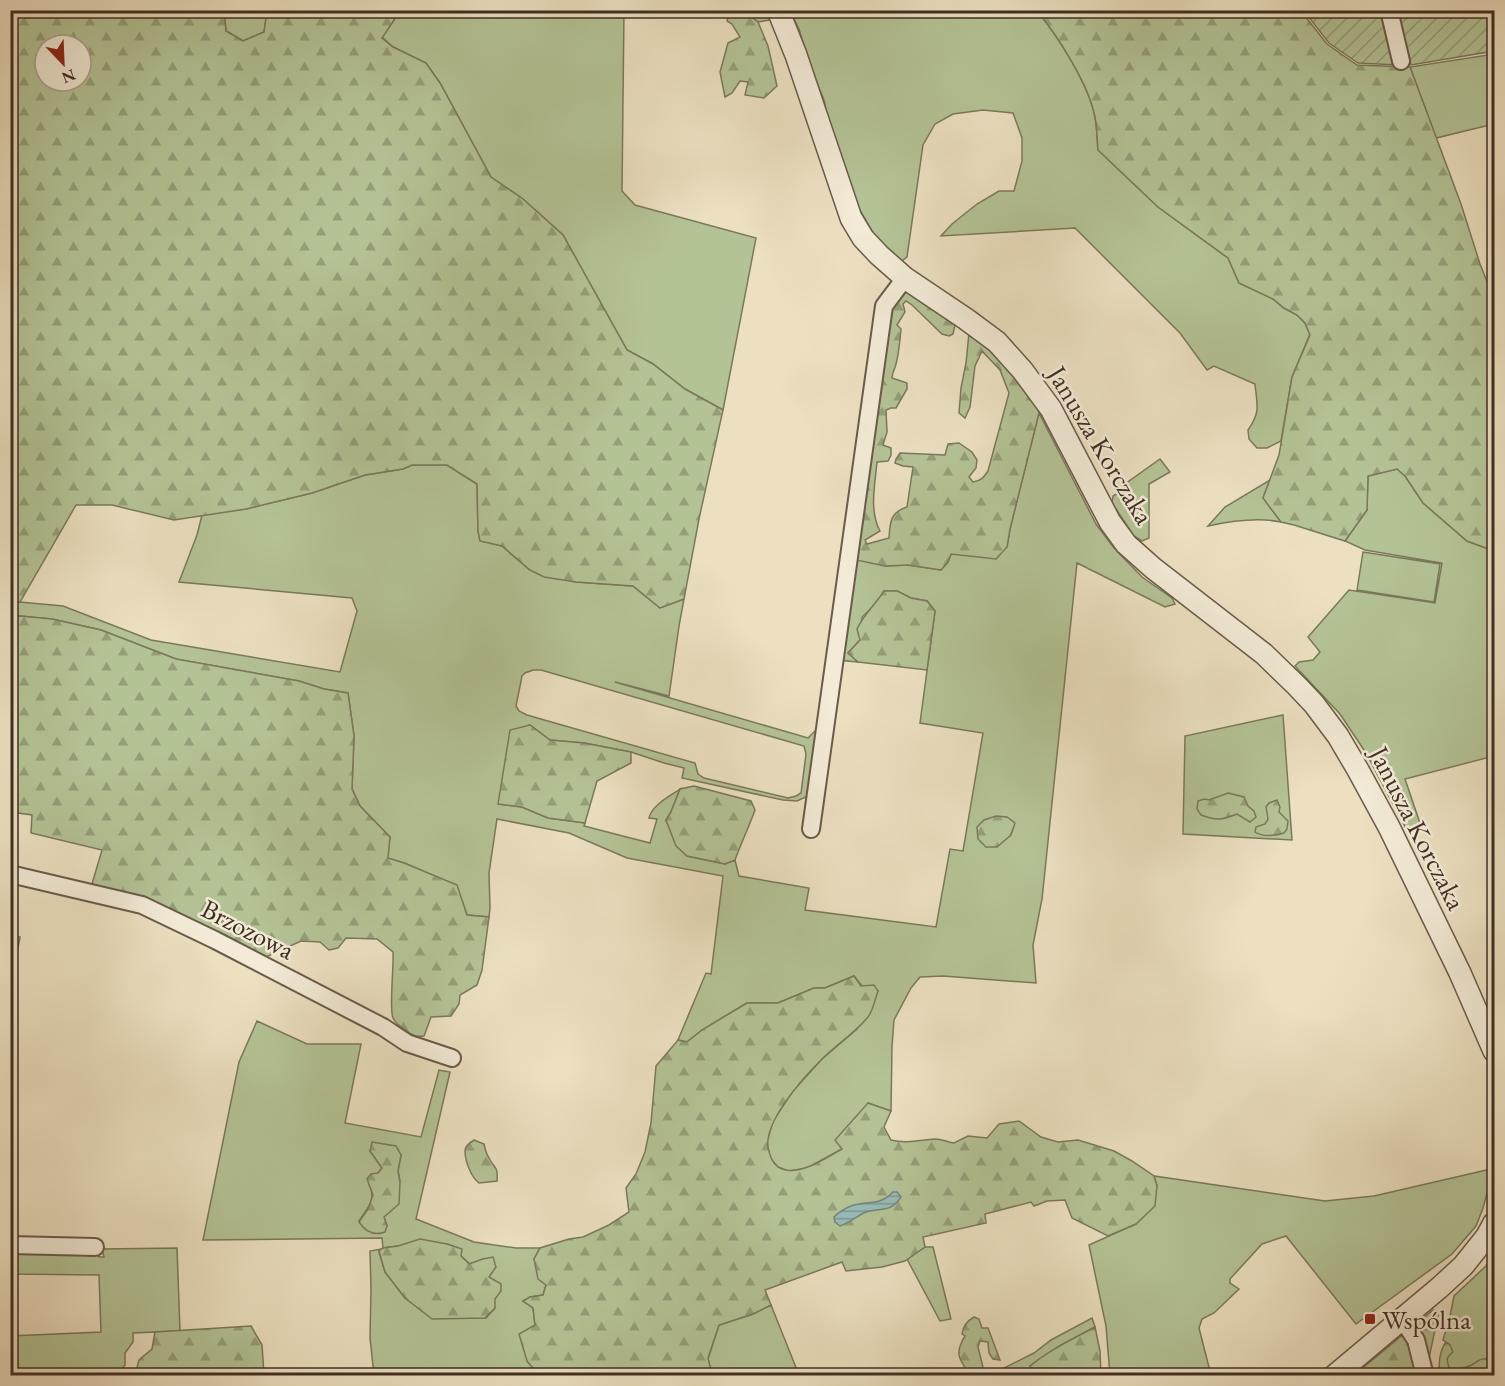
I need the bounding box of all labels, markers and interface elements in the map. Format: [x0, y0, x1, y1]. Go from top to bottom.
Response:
north arrow [33, 33, 93, 93]
text: N [59, 64, 79, 89]
street label: Janusza Korczaka [1039, 358, 1162, 531]
street label: Janusza Korczaka [1361, 739, 1474, 916]
street label: Brzozowa [195, 891, 301, 967]
place label: Wspólna [1382, 1302, 1471, 1337]
marker: Wspólna [1363, 1312, 1377, 1326]

